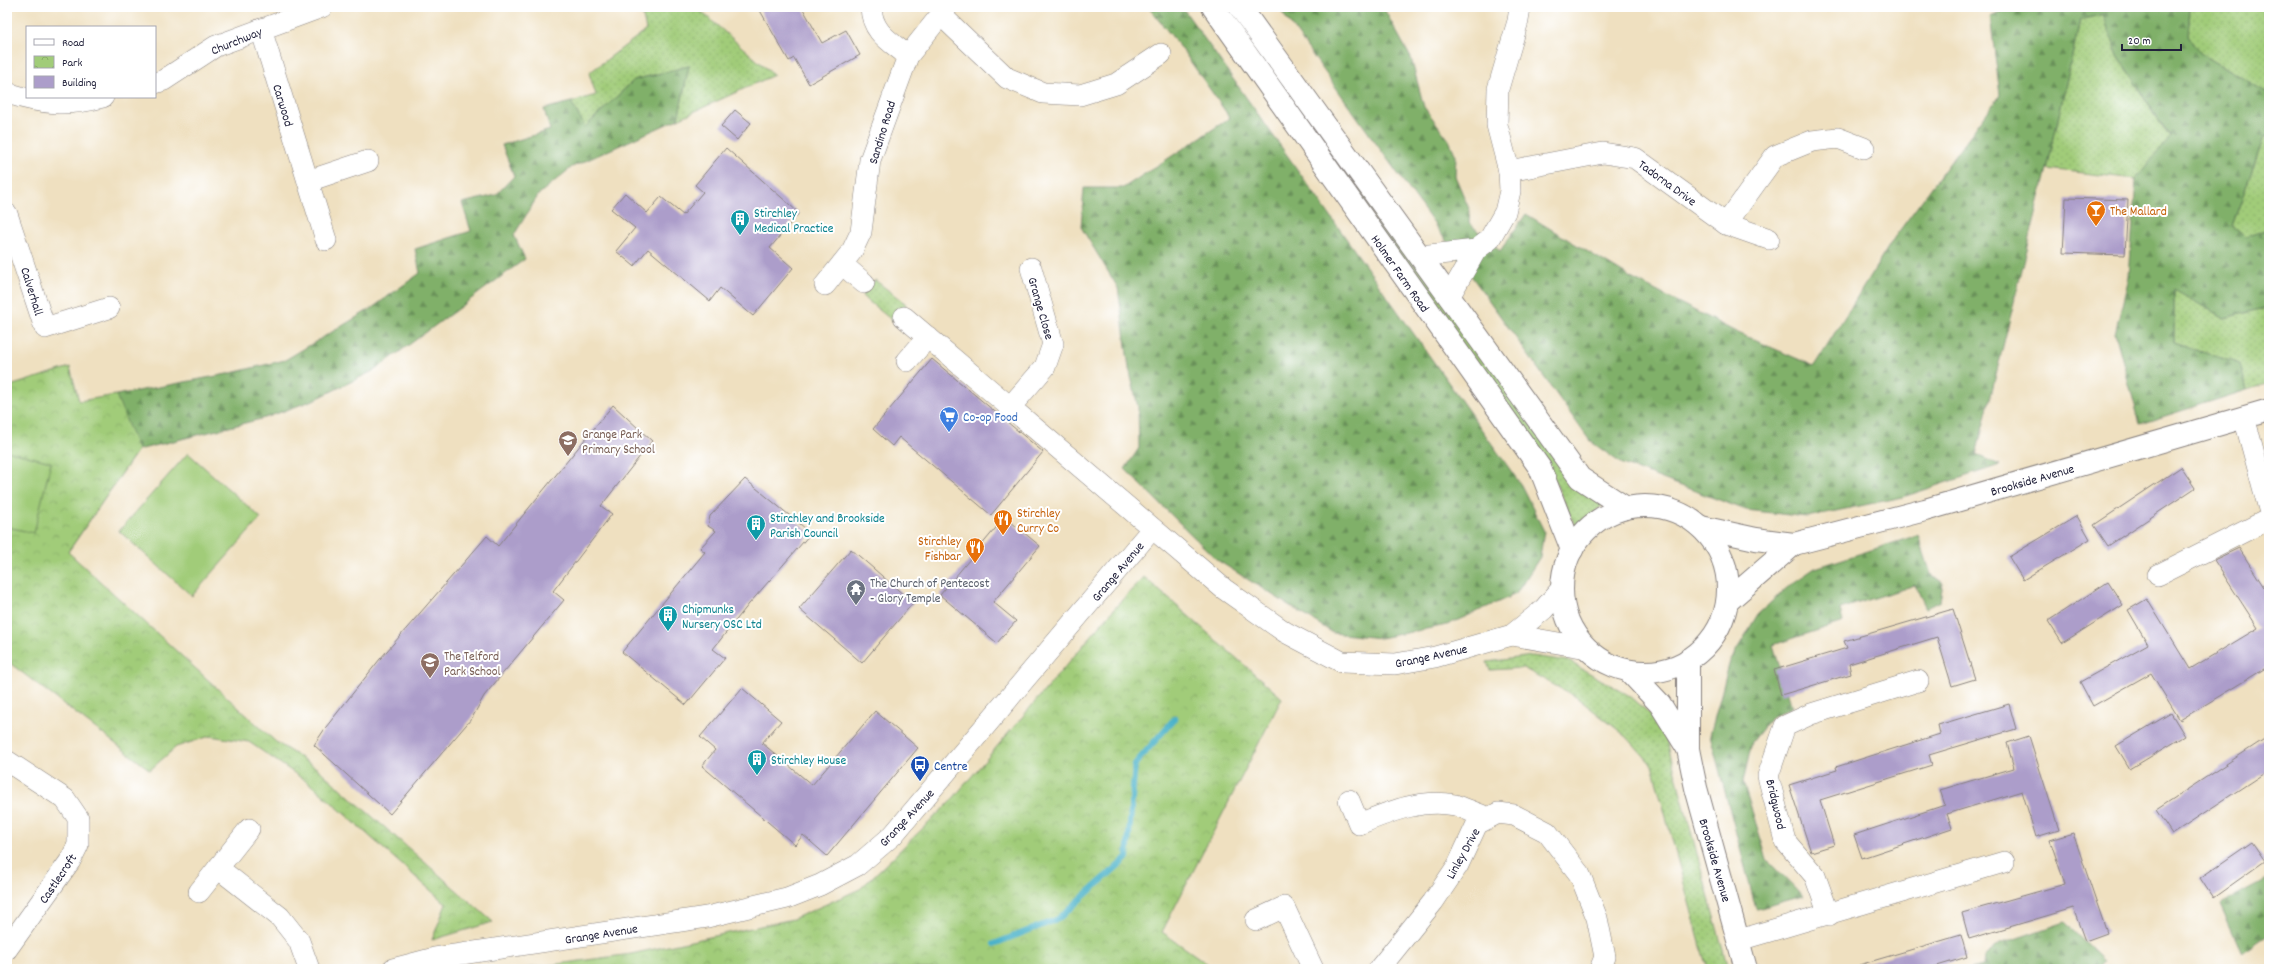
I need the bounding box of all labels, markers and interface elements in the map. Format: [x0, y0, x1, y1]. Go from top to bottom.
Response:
street label: Churchway [208, 23, 266, 61]
legend [26, 26, 156, 98]
scale bar [2122, 26, 2181, 52]
text: 20 m [2128, 33, 2151, 50]
text: Road [62, 35, 84, 52]
text: Park [62, 55, 83, 72]
text: Building [62, 75, 97, 92]
street label: Carwood [266, 82, 297, 129]
street label: Sandino Road [865, 99, 902, 167]
street label: Tadorna Drive [1633, 156, 1700, 212]
bar icon: The Mallard [2085, 199, 2107, 227]
place label: The Mallard [2110, 203, 2167, 222]
place label: Stirchley Medical Practice [754, 205, 834, 239]
building icon: Stirchley Medical Practice [729, 208, 751, 236]
street label: Holmer Farm Road [1365, 232, 1433, 317]
street label: Calverhall [14, 265, 47, 318]
street label: Grange Close [1022, 275, 1058, 343]
supermarket icon: Co-op Food [938, 405, 960, 433]
place label: Co-op Food [963, 409, 1018, 428]
place label: Grange Park Primary School [582, 426, 655, 460]
school or university icon: Grange Park Primary School [557, 429, 579, 457]
street label: Brookside Avenue [1989, 460, 2077, 502]
place label: Stirchley Curry Co [1017, 505, 1061, 539]
restaurant icon: Stirchley Curry Co [992, 508, 1014, 536]
place label: Stirchley and Brookside Parish Council [770, 510, 885, 544]
building icon: Stirchley and Brookside Parish Council [745, 513, 767, 541]
place label: Stirchley Fishbar [918, 533, 962, 567]
restaurant icon: Stirchley Fishbar [964, 536, 986, 564]
street label: Grange Avenue [1088, 538, 1150, 607]
place label: The Church of Pentecost - Glory Temple [870, 575, 990, 609]
temple icon: The Church of Pentecost - Glory Temple [845, 578, 867, 606]
place label: Chipmunks Nursery OSC Ltd [682, 601, 762, 635]
building icon: Chipmunks Nursery OSC Ltd [657, 604, 679, 632]
street label: Grange Avenue [1394, 640, 1470, 674]
place label: The Telford Park School [444, 648, 501, 682]
school or university icon: The Telford Park School [419, 651, 441, 679]
building icon: Stirchley House [746, 748, 768, 776]
place label: Stirchley House [771, 752, 846, 771]
bus stop icon: Centre [909, 754, 931, 782]
place label: Centre [934, 758, 968, 777]
street label: Bridgwood [1760, 777, 1790, 832]
street label: Grange Avenue [876, 785, 940, 852]
street label: Brookside Avenue [1693, 817, 1735, 905]
street label: Linley Drive [1442, 825, 1486, 883]
street label: Castlecroft [35, 850, 83, 908]
street label: Grange Avenue [564, 920, 639, 951]

